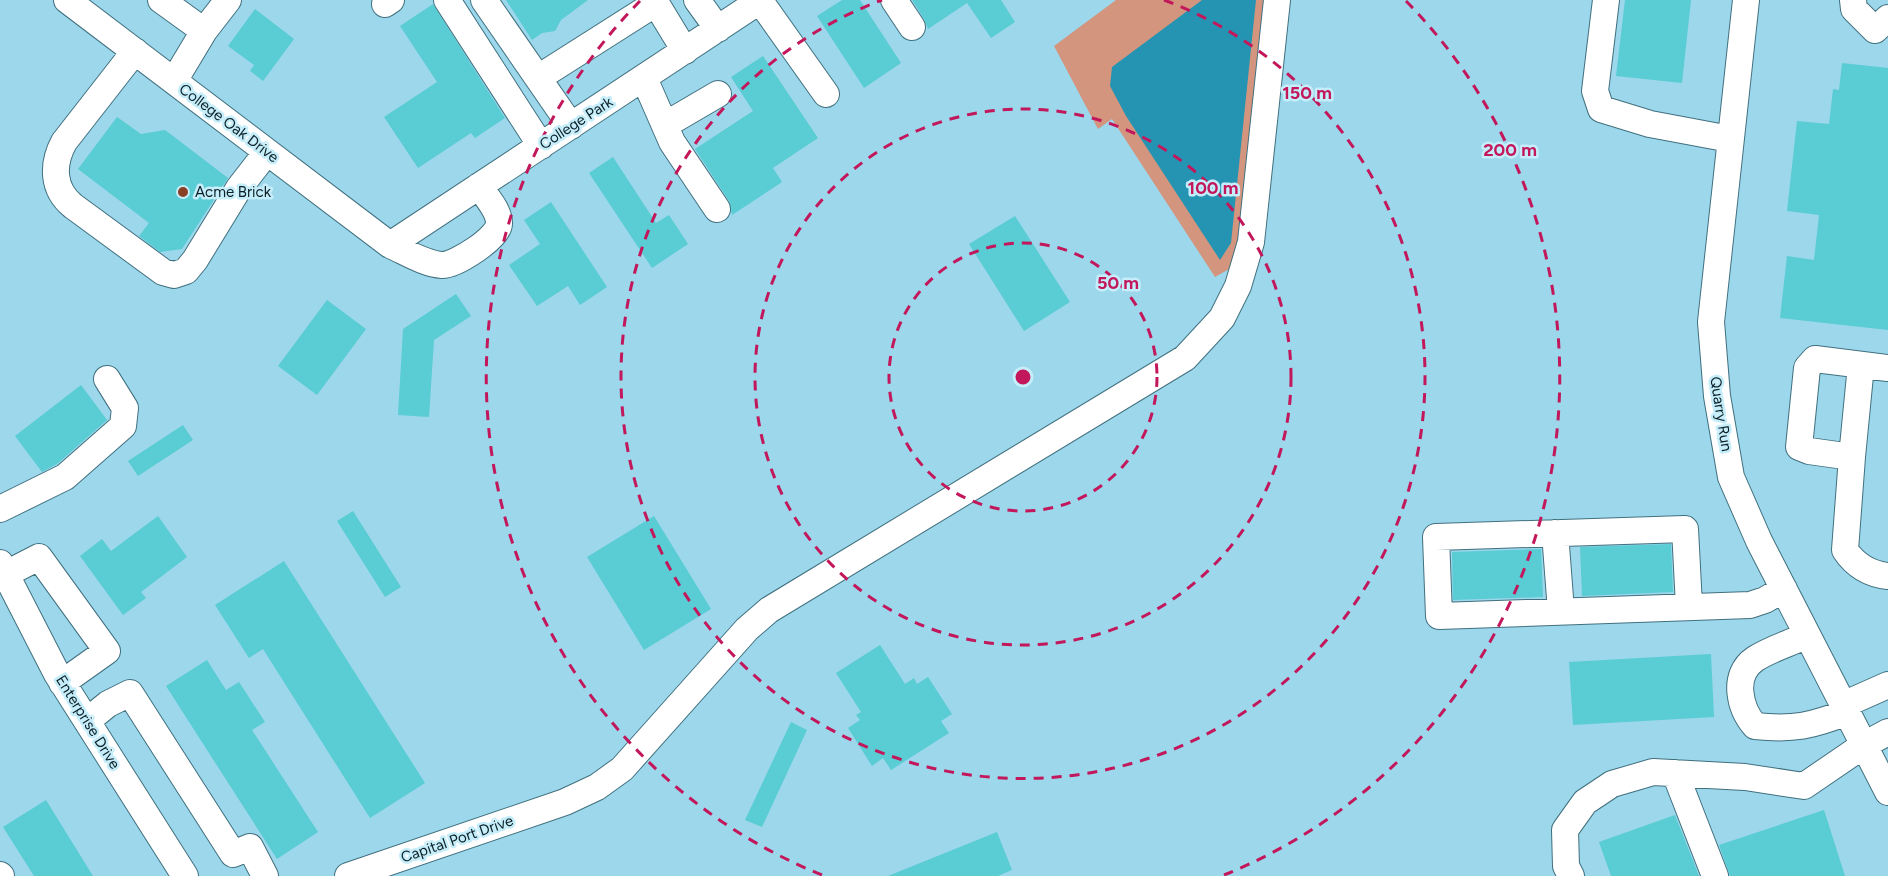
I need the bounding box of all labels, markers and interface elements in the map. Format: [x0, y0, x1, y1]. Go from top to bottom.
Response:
street label: College Oak Drive [176, 80, 282, 166]
text: 150 m [1282, 82, 1332, 104]
street label: College Park [536, 92, 617, 153]
text: 200 m [1483, 139, 1537, 161]
text: 100 m [1188, 177, 1238, 199]
place label: Acme Brick [195, 183, 272, 201]
marker: Acme Brick [176, 185, 190, 199]
text: 50 m [1097, 272, 1139, 294]
centre of rings [1013, 367, 1033, 387]
street label: Quarry Run [1706, 375, 1736, 453]
street label: Enterprise Drive [52, 672, 124, 772]
street label: Capital Port Drive [399, 811, 515, 867]

